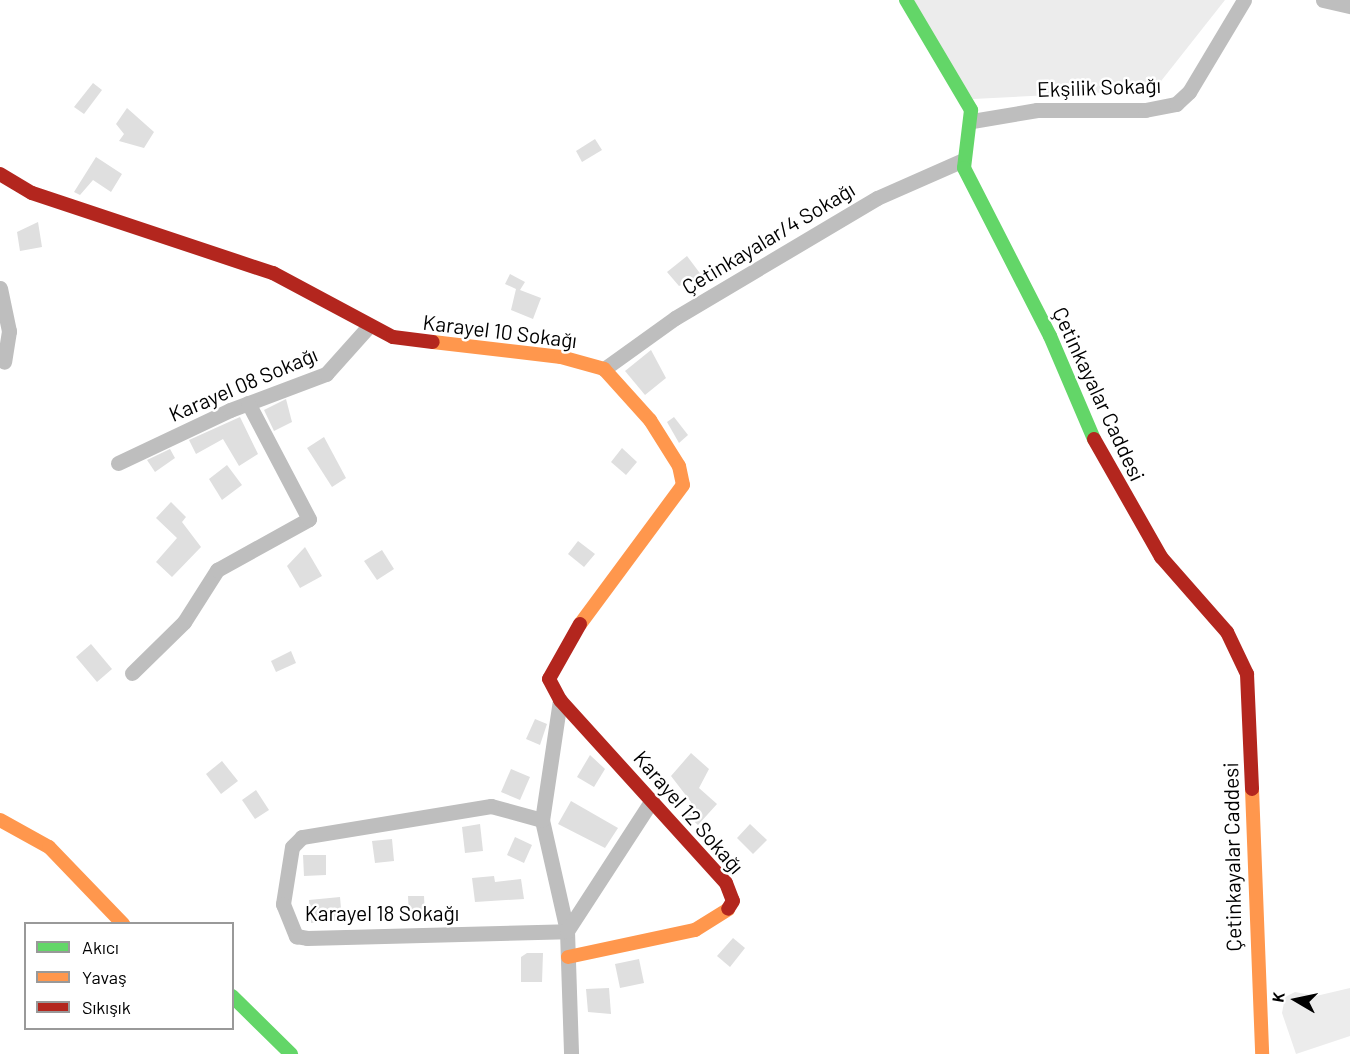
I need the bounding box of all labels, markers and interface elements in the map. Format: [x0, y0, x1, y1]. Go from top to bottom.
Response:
street label: Ekşilik Sokağı [1037, 72, 1161, 102]
street label: Çetinkayalar/4 Sokağı [677, 176, 859, 300]
street label: Çetinkayalar Caddesi [1048, 303, 1150, 485]
street label: Karayel 10 Sokağı [421, 309, 579, 353]
street label: Karayel 08 Sokağı [165, 341, 321, 427]
street label: Karayel 12 Sokağı [629, 745, 749, 879]
street label: Çetinkayalar Caddesi [1218, 762, 1246, 952]
street label: Karayel 18 Sokağı [305, 900, 459, 926]
legend [24, 922, 234, 1030]
text: Akıcı [82, 936, 119, 958]
text: Yavaş [82, 966, 127, 988]
north arrow [1266, 970, 1326, 1030]
text: K [1268, 991, 1288, 1004]
text: Sıkışık [82, 996, 131, 1018]

